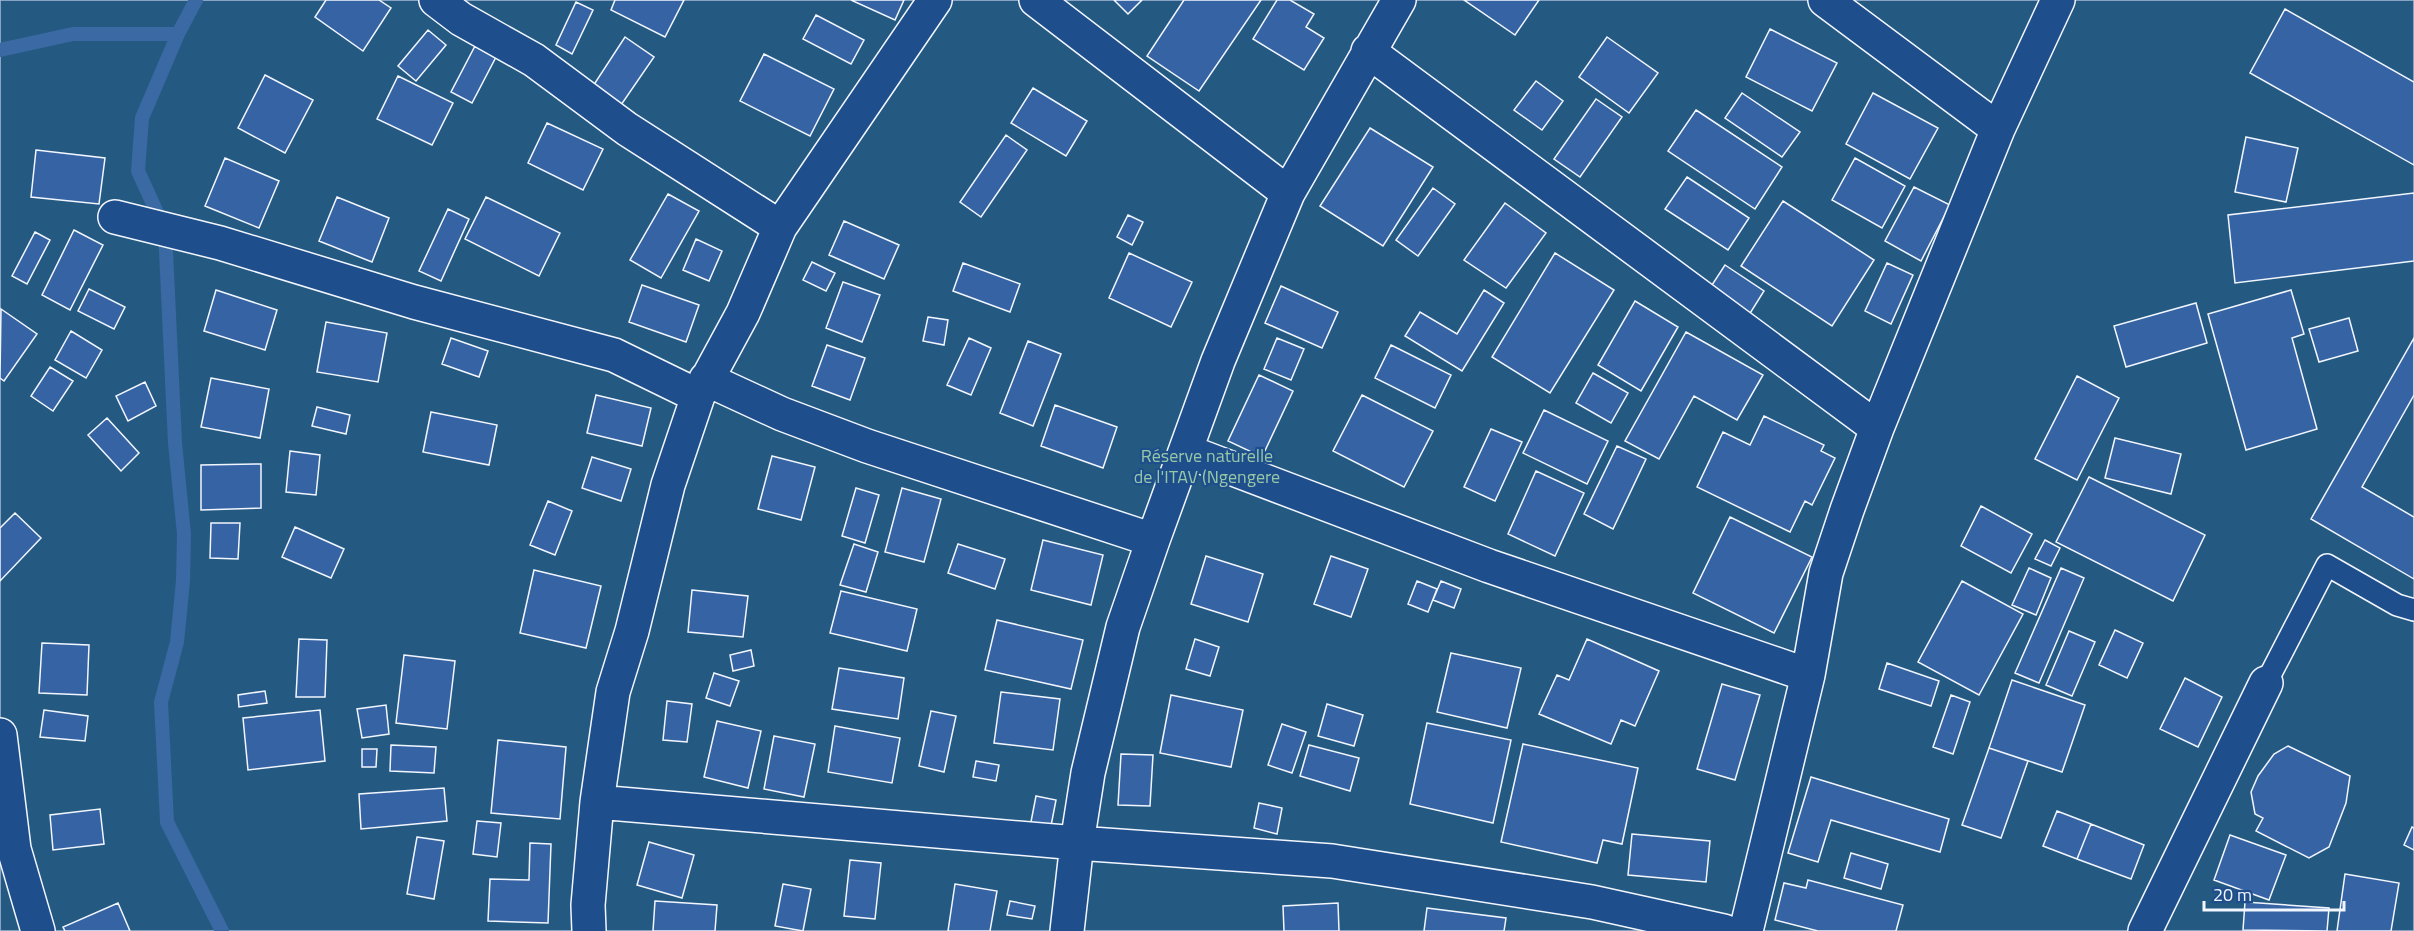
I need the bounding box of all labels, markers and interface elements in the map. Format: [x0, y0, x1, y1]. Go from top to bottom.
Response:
park label: Réserve naturelle de l'ITAV (Ngengere [1134, 442, 1280, 490]
scale bar [2204, 874, 2344, 912]
text: 20 m [2213, 881, 2252, 908]

